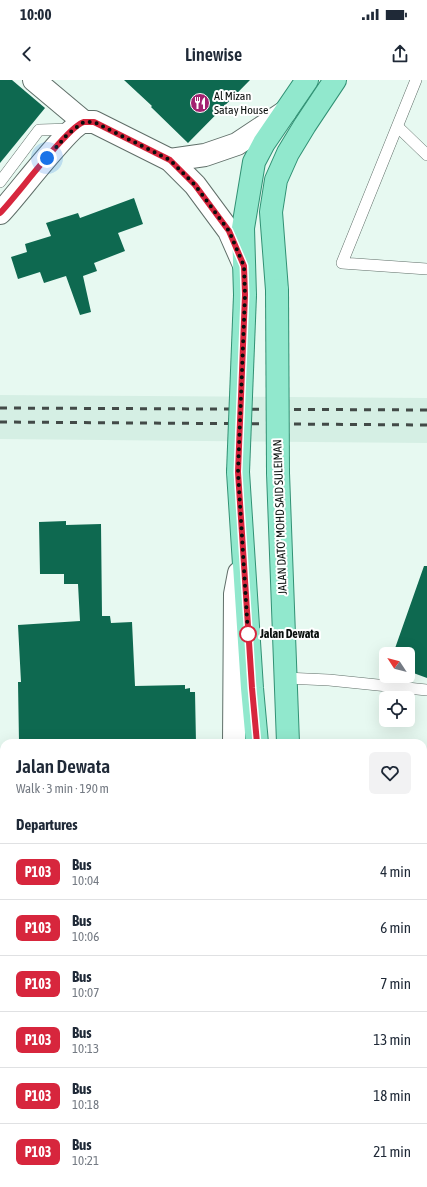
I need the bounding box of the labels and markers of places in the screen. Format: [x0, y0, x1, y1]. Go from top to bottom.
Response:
place label: Al Mizan Satay House [214, 89, 268, 117]
restaurant icon: Al Mizan Satay House [189, 92, 211, 114]
marker: Jalan Dewata [239, 625, 257, 643]
place label: Jalan Dewata [259, 627, 320, 641]

